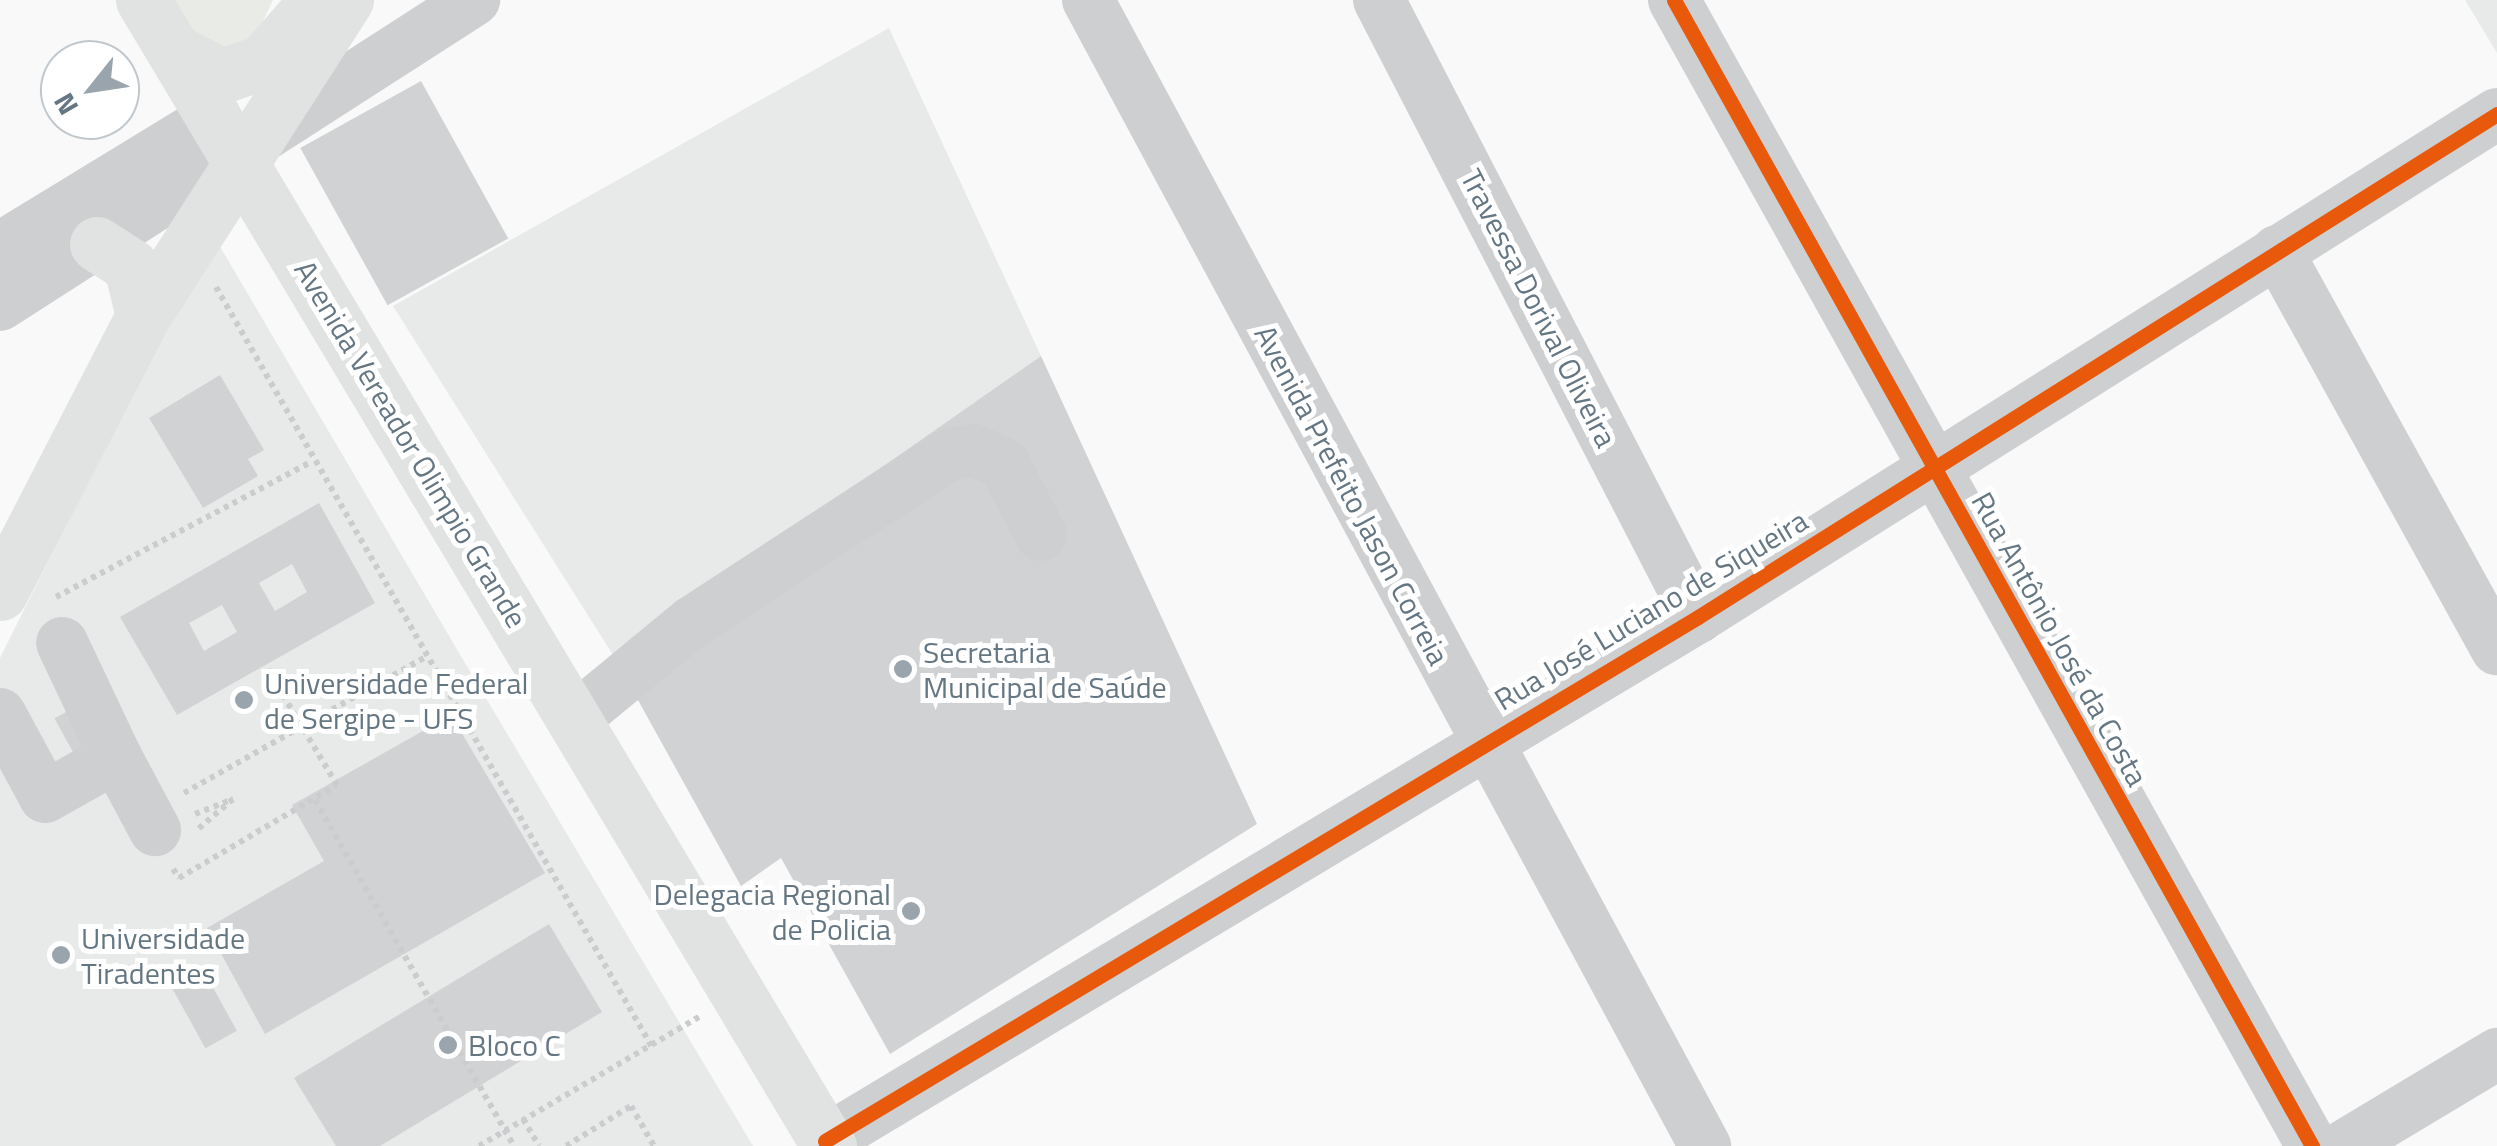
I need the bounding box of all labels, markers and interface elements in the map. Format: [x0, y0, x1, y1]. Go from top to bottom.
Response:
north arrow [40, 40, 140, 140]
text: N [42, 85, 89, 123]
street label: Travessa Dorival Oliveira [1453, 163, 1625, 453]
street label: Avenida Vereador Olimpio Grande [287, 254, 535, 634]
street label: Avenida Prefeito Jason Correia [1247, 319, 1457, 671]
street label: Rua Antônio José da Costa [1964, 486, 2156, 792]
street label: Rua José Luciano de Siqueira [1488, 502, 1814, 718]
place label: Secretaria Municipal de Saúde [923, 634, 1167, 704]
marker: Secretaria Municipal de Saúde [892, 658, 914, 680]
place label: Universidade Federal de Sergipe - UFS [264, 665, 528, 736]
marker: Universidade Federal de Sergipe - UFS [233, 689, 255, 711]
place label: Delegacia Regional de Policia [653, 876, 891, 946]
marker: Delegacia Regional de Policia [900, 900, 922, 922]
place label: Universidade Tiradentes [81, 920, 245, 990]
marker: Universidade Tiradentes [50, 944, 72, 966]
place label: Bloco C [468, 1027, 561, 1063]
marker: Bloco C [437, 1034, 459, 1056]

